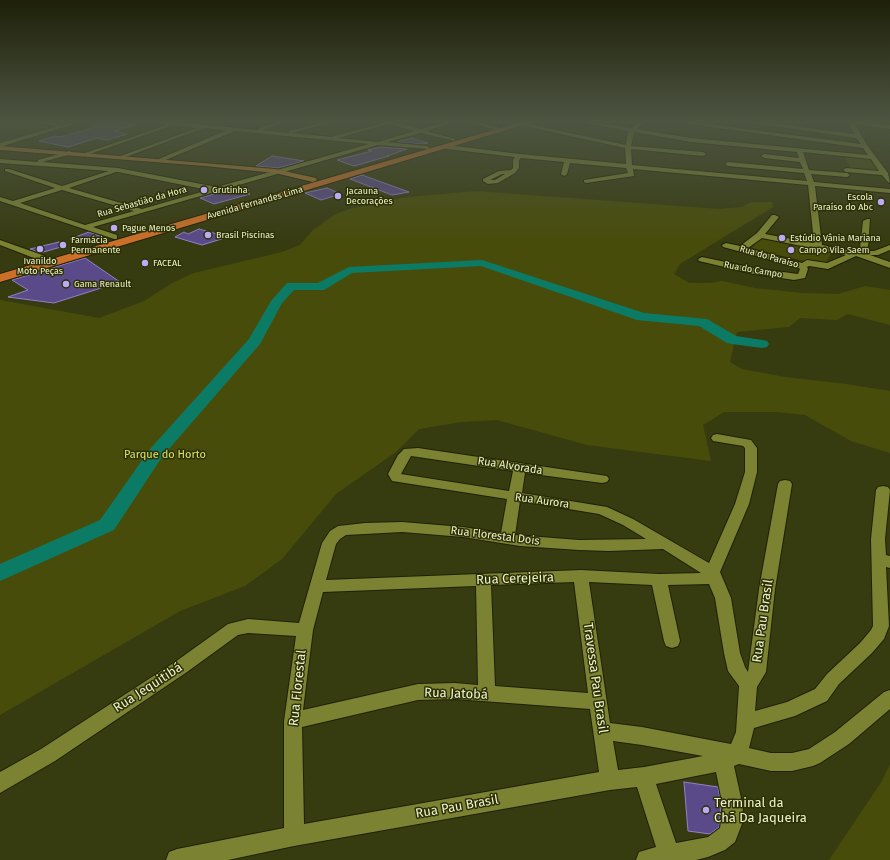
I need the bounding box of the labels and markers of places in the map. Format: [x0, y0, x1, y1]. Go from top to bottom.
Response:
marker: Grutinha [199, 185, 209, 195]
place label: Grutinha [212, 185, 248, 195]
place label: Jacauna Decorações [346, 186, 393, 207]
marker: Jacauna Decorações [333, 191, 343, 201]
place label: Escola Paraíso do Abc [813, 192, 873, 213]
marker: Escola Paraíso do Abc [876, 197, 886, 207]
marker: Pague Menos [109, 223, 119, 233]
place label: Pague Menos [122, 223, 175, 233]
marker: Brasil Piscinas [203, 230, 213, 240]
place label: Brasil Piscinas [216, 230, 274, 240]
marker: Estúdio Vânia Mariana [777, 233, 787, 243]
place label: Estúdio Vânia Mariana [790, 233, 881, 243]
place label: Farmácia Permanente [71, 235, 120, 256]
marker: Farmácia Permanente [58, 240, 68, 250]
marker: Ivanildo Moto Peças [35, 244, 45, 254]
marker: Campo Vila Saem [786, 245, 796, 255]
place label: Campo Vila Saem [799, 245, 869, 255]
place label: Ivanildo Moto Peças [17, 256, 63, 277]
marker: FACEAL [140, 258, 150, 268]
place label: FACEAL [153, 258, 182, 268]
marker: Gama Renault [61, 279, 71, 289]
place label: Gama Renault [74, 279, 131, 289]
place label: Terminal da Chã Da Jaqueira [714, 795, 807, 826]
marker: Terminal da Chã Da Jaqueira [701, 805, 711, 815]

